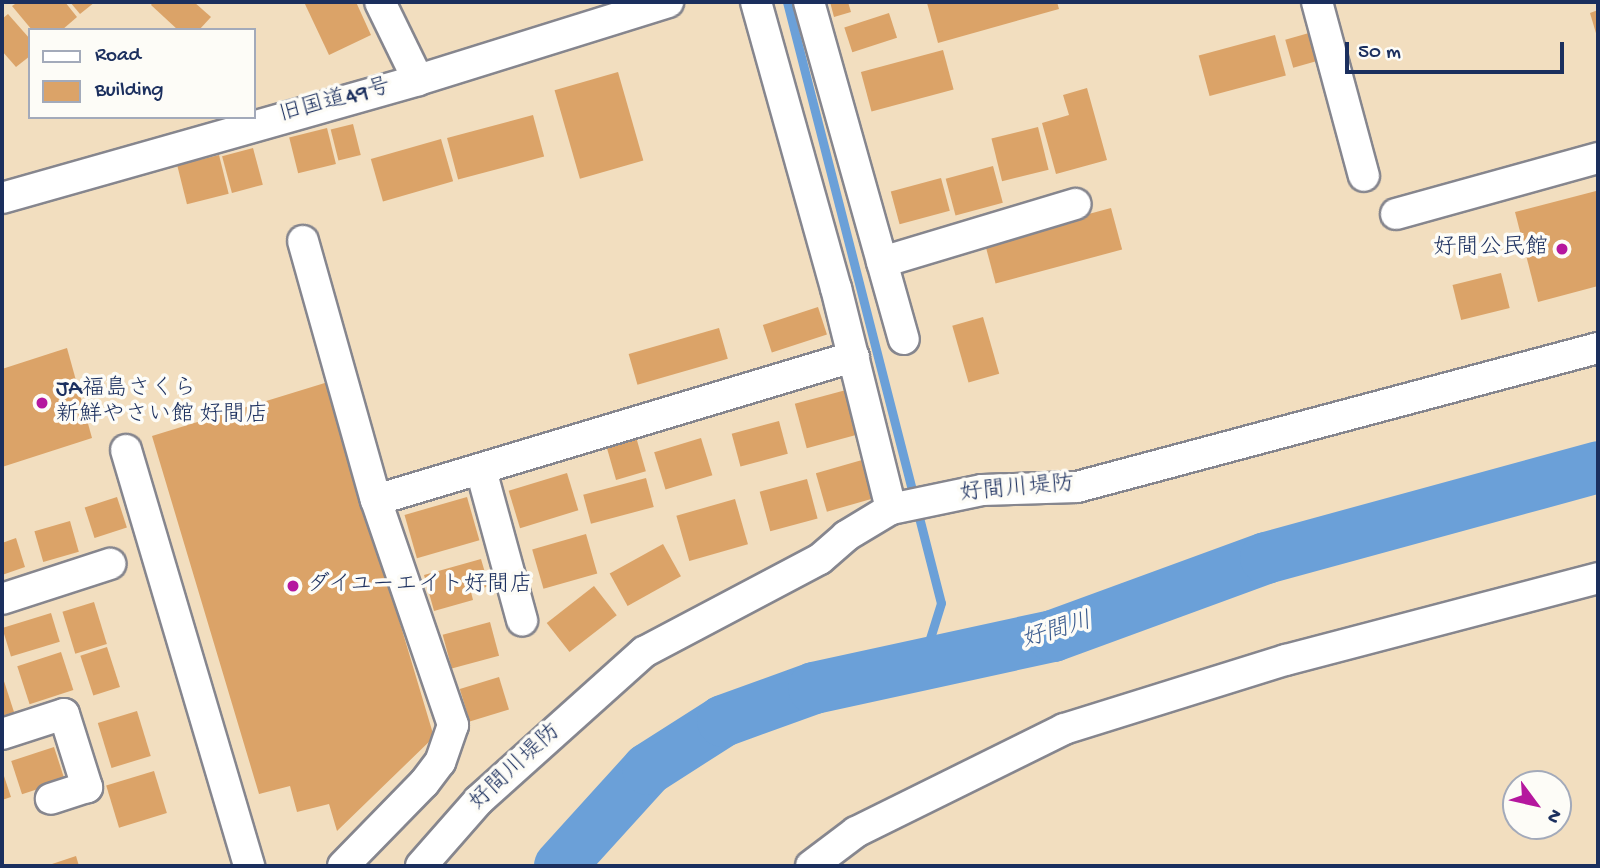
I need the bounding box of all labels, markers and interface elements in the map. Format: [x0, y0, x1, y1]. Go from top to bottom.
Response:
legend [28, 28, 256, 119]
scale bar [1348, 28, 1567, 72]
text: 50 m [1358, 41, 1401, 66]
text: Road [95, 44, 141, 69]
street label: 旧国道49号 [276, 74, 394, 130]
text: Building [95, 79, 164, 104]
place label: 好間公民館 [1433, 235, 1548, 263]
marker: 好間公民館 [1554, 241, 1570, 257]
place label: JA福島さくら 新鮮やさい館 好間店 [56, 376, 268, 430]
marker: JA福島さくら 新鮮やさい館 好間店 [34, 395, 50, 411]
street label: 好間川堤防 [959, 471, 1075, 509]
place label: ダイユーエイト好間店 [307, 572, 536, 600]
marker: ダイユーエイト好間店 [285, 578, 301, 594]
water label: 好間川 [1018, 608, 1096, 656]
street label: 好間川堤防 [465, 719, 567, 817]
north arrow [1502, 770, 1572, 840]
text: N [1540, 804, 1566, 827]

